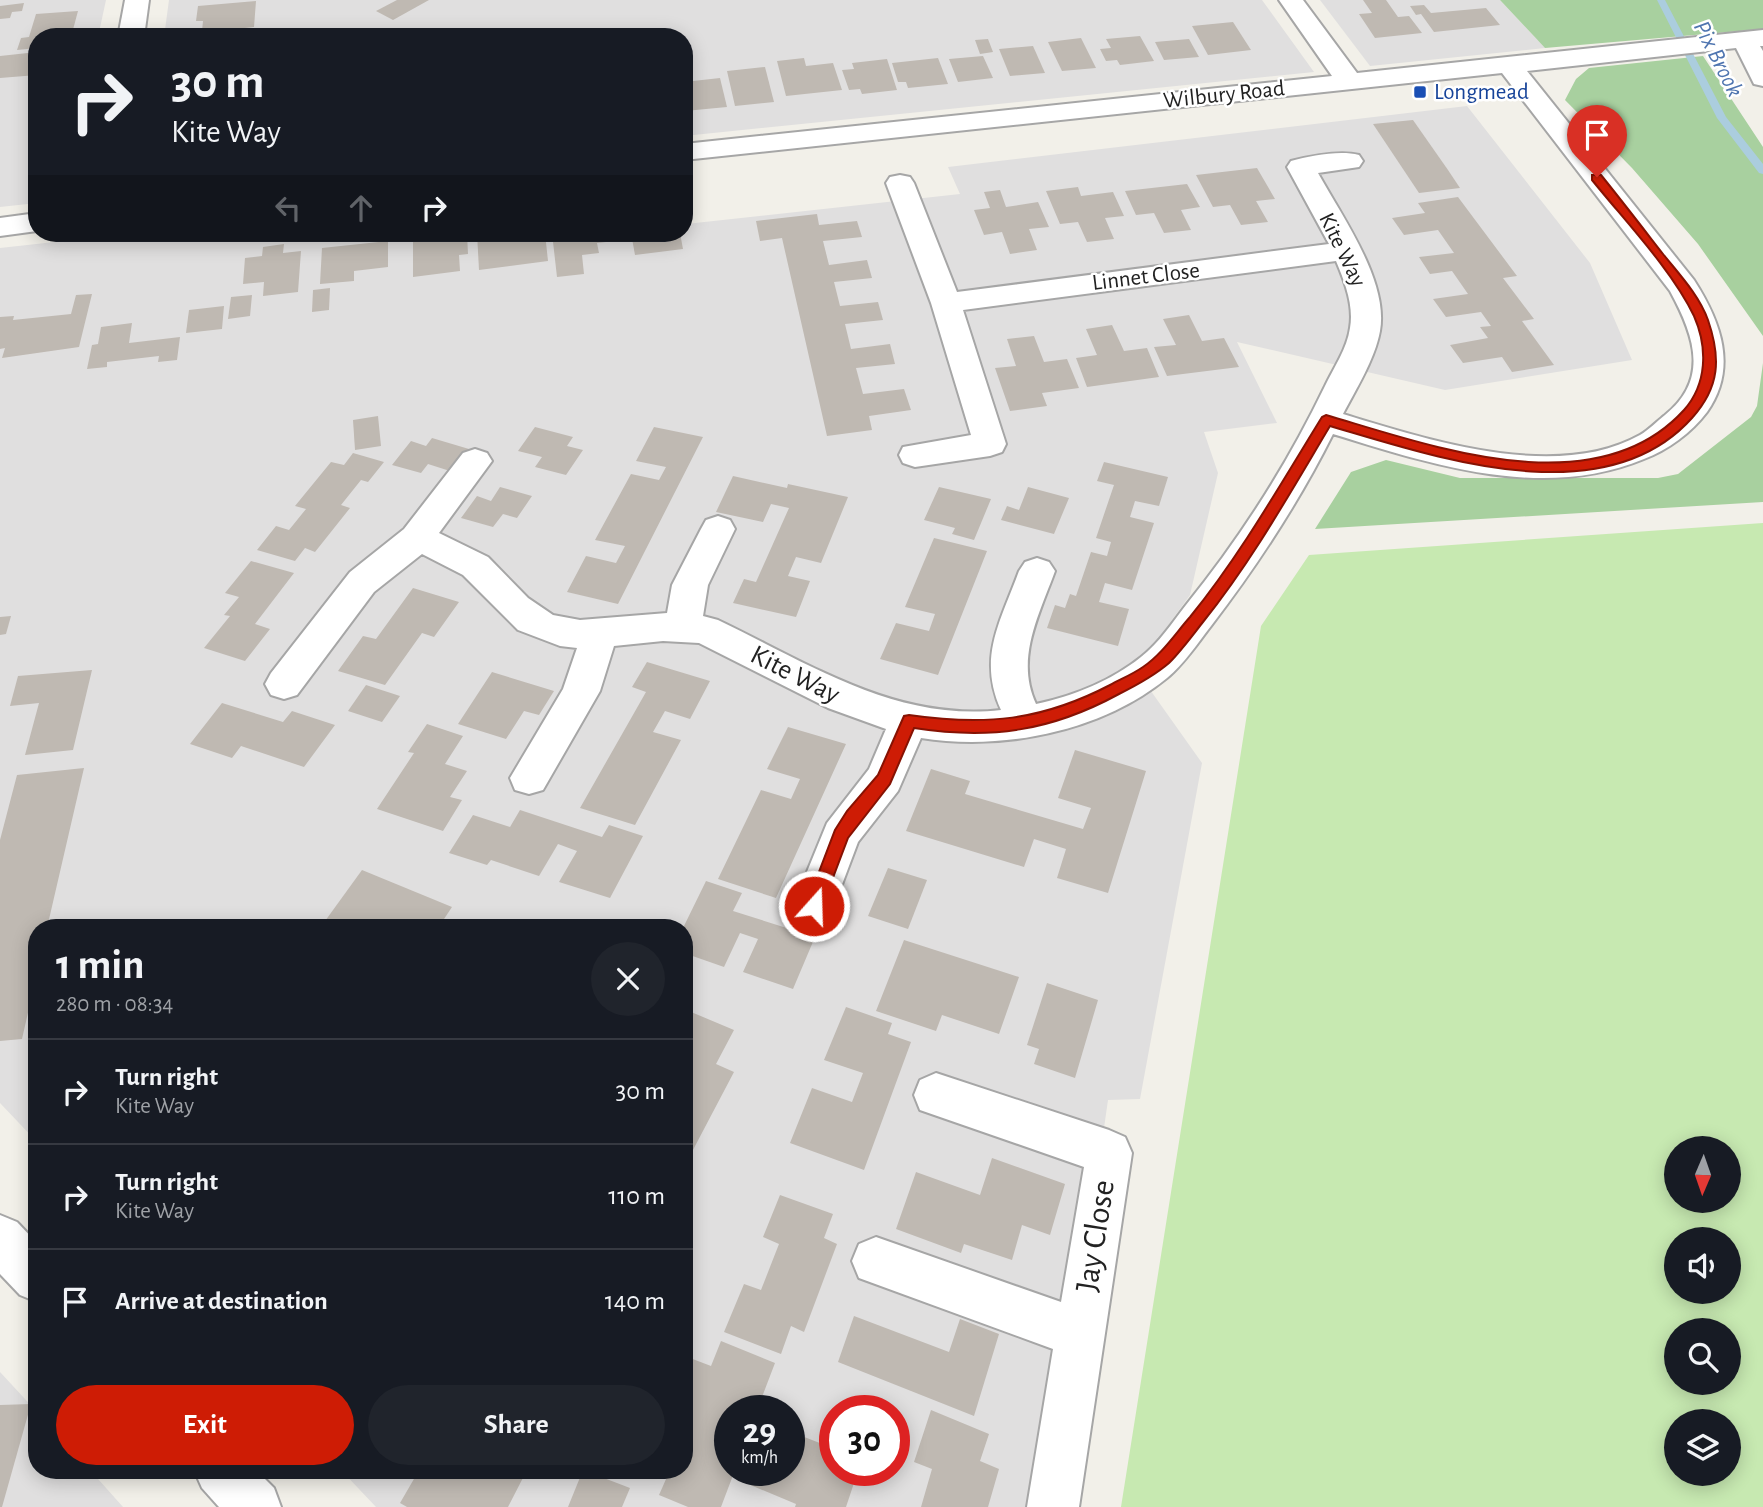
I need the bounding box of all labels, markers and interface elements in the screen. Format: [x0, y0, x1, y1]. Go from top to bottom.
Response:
water label: Pix Brook [1689, 17, 1747, 101]
icon: right [56, 56, 147, 147]
text: 30 m [171, 58, 265, 107]
street label: Wilbury Road [1162, 77, 1286, 113]
place label: Longmead [1434, 81, 1529, 104]
marker: Longmead [1412, 84, 1428, 100]
pin [1567, 105, 1627, 177]
text: Kite Way [171, 116, 281, 148]
icon: arrive [1578, 116, 1616, 154]
icon: left [269, 189, 307, 227]
icon: ahead [342, 189, 380, 227]
icon: right [415, 189, 453, 227]
street label: Kite Way [1314, 209, 1370, 291]
street label: Linnet Close [1091, 259, 1201, 295]
street label: Kite Way [746, 641, 844, 709]
position arrow [777, 869, 851, 943]
button: close [591, 942, 665, 1016]
text: 1 min [56, 944, 145, 986]
text: 280 m · 08:34 [56, 993, 173, 1016]
text: Turn right [115, 1064, 218, 1090]
icon: right [56, 1073, 94, 1111]
text: 30 m [615, 1078, 665, 1104]
text: Kite Way [115, 1095, 194, 1118]
north arrow [1664, 1136, 1741, 1213]
map controls [1664, 1136, 1741, 1486]
text: Turn right [115, 1169, 218, 1195]
icon: right [56, 1178, 94, 1216]
street label: Jay Close [1071, 1178, 1121, 1294]
text: 110 m [608, 1183, 665, 1209]
text: Kite Way [115, 1200, 194, 1223]
button: sound [1664, 1227, 1741, 1304]
icon: arrive [56, 1283, 94, 1321]
text: Arrive at destination [115, 1288, 328, 1314]
text: 140 m [605, 1288, 665, 1314]
button: search [1664, 1318, 1741, 1395]
button: Exit [56, 1385, 354, 1465]
button: Share [368, 1385, 665, 1465]
speed limit sign: 30 [819, 1395, 910, 1486]
button: layers [1664, 1409, 1741, 1486]
text: 29 [743, 1414, 776, 1449]
text: km/h [741, 1449, 778, 1467]

